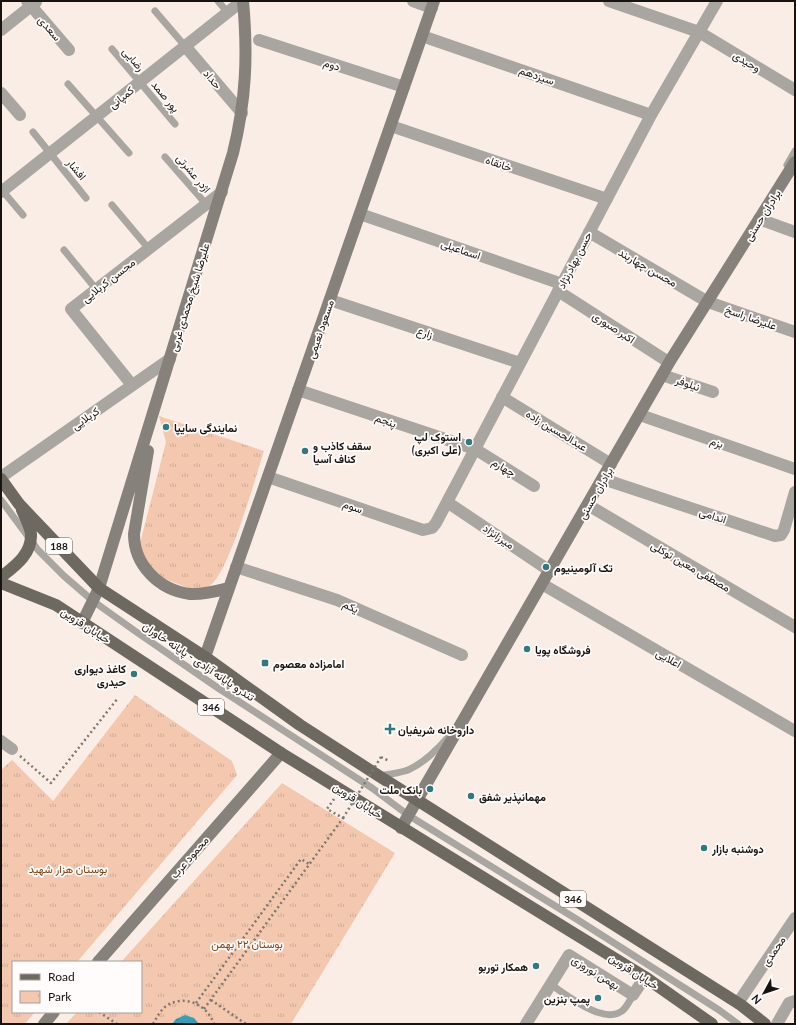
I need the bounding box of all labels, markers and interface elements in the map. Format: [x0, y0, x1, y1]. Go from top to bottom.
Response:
street label: سعدی [35, 13, 64, 44]
street label: رضایی [120, 44, 148, 74]
street label: وحیدی [730, 48, 763, 75]
street label: دوم [321, 55, 342, 75]
street label: سیزدهم [517, 63, 557, 89]
street label: حداد [201, 67, 225, 91]
street label: پور صمد [148, 78, 183, 116]
street label: کمپانی [106, 83, 137, 112]
street label: اژدر عشرتی [173, 151, 214, 196]
street label: خانقاه [484, 152, 514, 174]
street label: افشار [63, 155, 89, 183]
street label: برادران حسنی [741, 187, 784, 244]
street label: حسن بهادرنژاد [554, 229, 595, 291]
street label: اسماعیلی [439, 236, 482, 263]
street label: علیرضا شیخ محمدی غربی [166, 241, 214, 353]
street label: محسن چهاربند [615, 245, 680, 291]
street label: محسن کربلایی [79, 255, 138, 306]
street label: مسعود نعیمی [304, 298, 337, 360]
street label: علیرضا راسخ [723, 302, 779, 334]
street label: اکبر صبوری [590, 309, 638, 346]
street label: زارع [415, 323, 435, 343]
street label: نیلوفر [673, 372, 702, 394]
street label: کربلایی [69, 404, 102, 433]
street label: عبدالحسین زاده [524, 407, 590, 454]
street label: پنجم [373, 410, 398, 432]
place label: نمایندگی سایپا [174, 421, 237, 436]
marker: نمایندگی سایپا [161, 422, 171, 432]
place label: استوک لپ (علی اکبری) [412, 430, 461, 457]
street label: بزم [708, 434, 725, 452]
marker: استوک لپ (علی اکبری) [464, 437, 474, 447]
place label: سقف کاذب و کناف آسیا [313, 439, 372, 466]
marker: سقف کاذب و کناف آسیا [300, 446, 310, 456]
street label: چهارم [489, 455, 518, 481]
street label: برادران حسنی [575, 465, 616, 522]
street label: سوم [341, 497, 365, 517]
street label: اندامی [698, 505, 728, 526]
street label: ميرزانژاد [480, 521, 517, 552]
road number: 188 [46, 538, 72, 554]
street label: مصطفی معین توکلی [649, 538, 733, 595]
place label: تک آلومینیوم [554, 561, 613, 576]
marker: تک آلومینیوم [541, 562, 551, 572]
street label: یکم [340, 597, 361, 617]
street label: خیابان قزوین [58, 604, 113, 647]
street label: تندرو پایانه آزادی - پایانه خاوران [140, 619, 258, 705]
place label: فروشگاه پویا [535, 643, 591, 658]
marker: فروشگاه پویا [522, 644, 532, 654]
street label: اعلایی [654, 646, 684, 671]
place label: امامزاده معصوم [273, 657, 344, 672]
marker: امامزاده معصوم [260, 658, 270, 668]
place label: کاغذ دیواری حیدری [74, 662, 127, 689]
marker: کاغذ دیواری حیدری [129, 669, 139, 679]
road number: 346 [198, 699, 224, 715]
place label: داروخانه شریفیان [398, 723, 475, 737]
marker: داروخانه شریفیان [385, 724, 395, 734]
street label: خیابان قزوین [330, 779, 385, 822]
place label: بانک ملت [379, 783, 422, 797]
marker: بانک ملت [425, 784, 435, 794]
place label: مهمانپذیر شفق [479, 790, 546, 805]
marker: مهمانپذیر شفق [466, 791, 476, 801]
street label: محمود عرب [167, 833, 212, 881]
place label: دوشنبه بازار [711, 842, 764, 856]
marker: دوشنبه بازار [699, 843, 709, 853]
park label: بوستان هزار شهید [29, 862, 107, 876]
road number: 346 [560, 891, 586, 907]
street label: محمدی [758, 933, 789, 969]
park label: بوستان ۲۲ بهمن [211, 937, 283, 951]
street label: خیابان قزوین [606, 950, 661, 993]
street label: بهمن نوروزی [569, 952, 622, 993]
place label: همکار توربو [478, 960, 528, 974]
legend [12, 961, 142, 1013]
marker: همکار توربو [531, 961, 541, 971]
text: Road [48, 969, 75, 984]
north arrow [744, 973, 784, 1013]
text: Park [48, 989, 72, 1004]
place label: پمپ بنزین [544, 992, 590, 1007]
text: N [748, 992, 764, 1007]
marker: پمپ بنزین [593, 993, 603, 1003]

